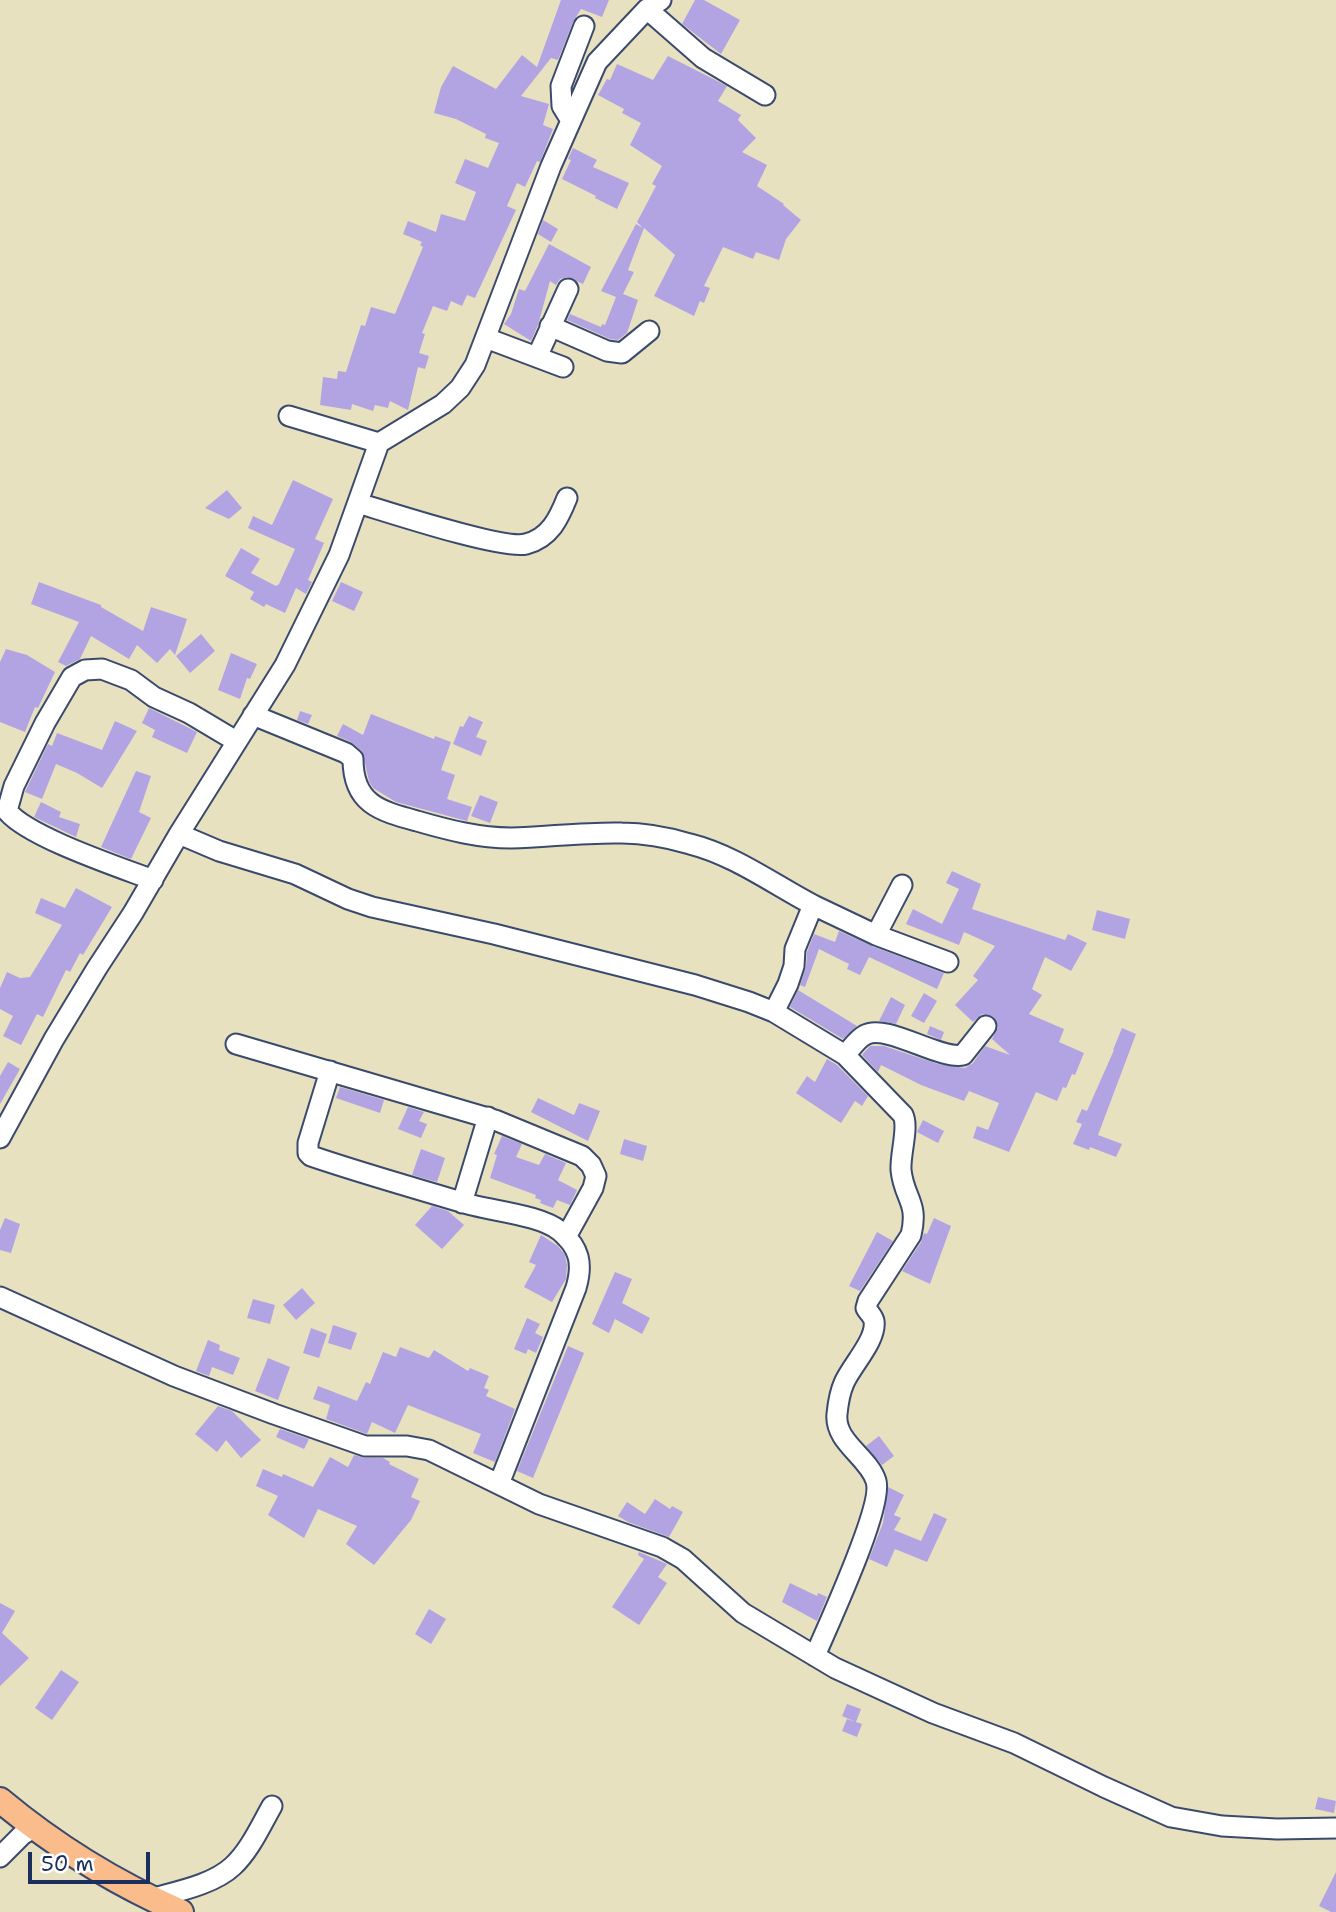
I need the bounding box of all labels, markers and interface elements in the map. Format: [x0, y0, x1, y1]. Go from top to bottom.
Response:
scale bar [32, 1839, 154, 1883]
text: 50 m [41, 1850, 94, 1878]

